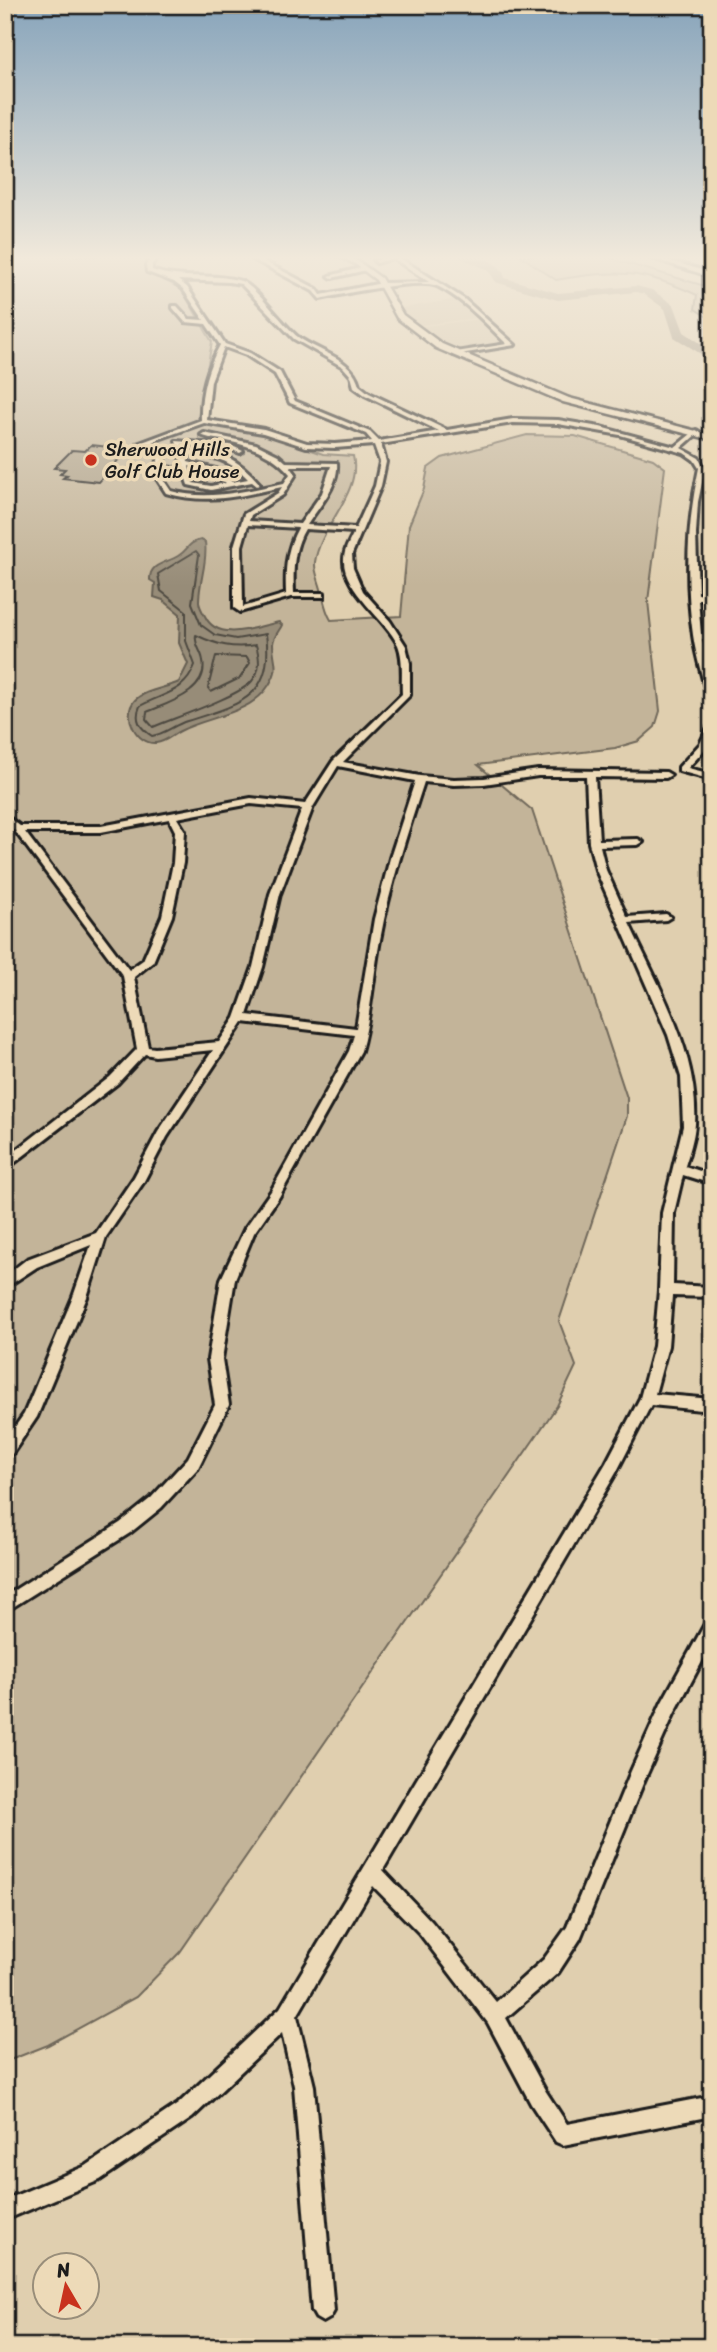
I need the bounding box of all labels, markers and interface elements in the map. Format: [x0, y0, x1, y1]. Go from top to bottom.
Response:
place label: Sherwood Hills Golf Club House [105, 433, 240, 488]
marker: Sherwood Hills Golf Club House [83, 452, 99, 468]
north arrow [32, 2250, 102, 2320]
text: N [53, 2252, 73, 2287]

